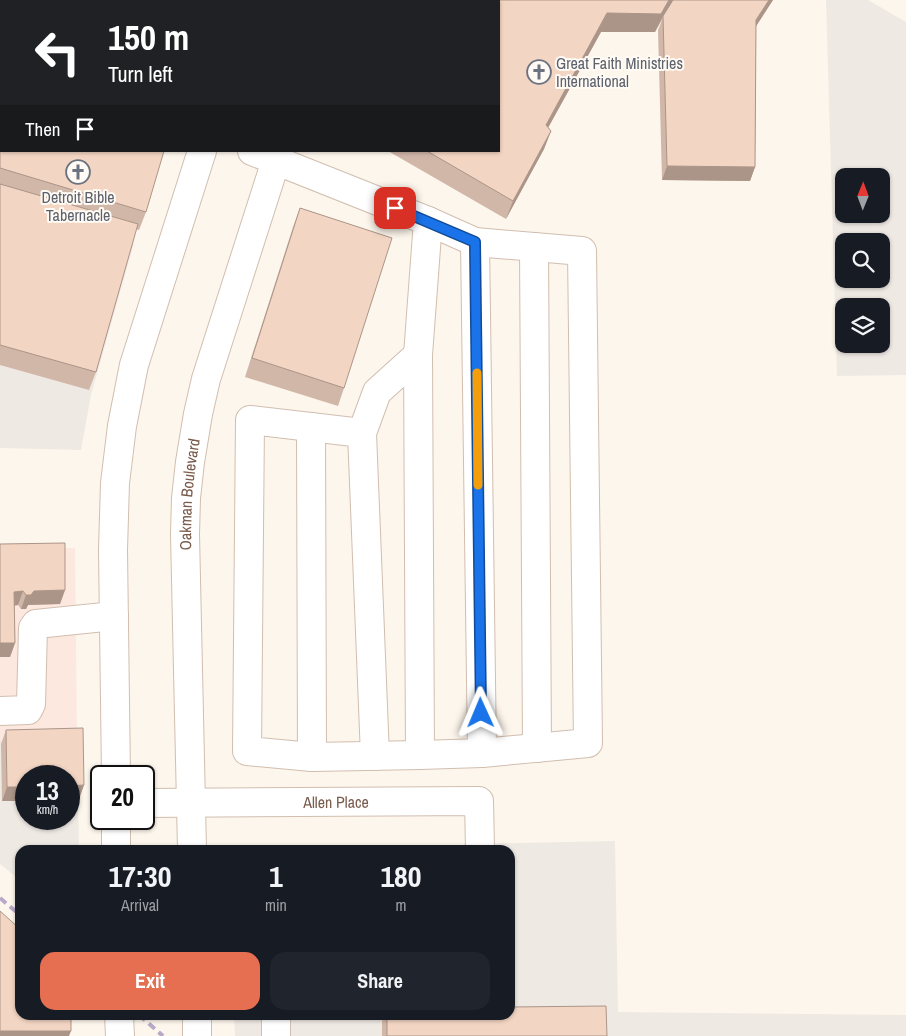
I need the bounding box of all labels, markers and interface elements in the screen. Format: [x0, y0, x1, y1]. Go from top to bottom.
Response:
text: 150 m [108, 14, 189, 61]
icon: left [25, 20, 90, 85]
place label: Great Faith Ministries International [556, 52, 683, 92]
text: Turn left [108, 59, 173, 89]
church icon: Great Faith Ministries International [526, 59, 552, 85]
icon: arrive [71, 115, 99, 143]
text: Then [25, 116, 61, 142]
church icon: Detroit Bible Tabernacle [65, 159, 91, 185]
north arrow [835, 168, 890, 222]
map controls [835, 168, 890, 353]
place label: Detroit Bible Tabernacle [42, 186, 114, 226]
pin [374, 187, 416, 229]
icon: arrive [381, 194, 409, 222]
button: search [835, 233, 890, 288]
button: layers [835, 298, 890, 353]
street label: Oakman Boulevard [174, 437, 205, 551]
position arrow [454, 686, 506, 738]
speed limit sign: 20 [90, 765, 155, 830]
text: 13 [36, 774, 59, 808]
street label: Allen Place [302, 791, 369, 813]
text: km/h [37, 802, 58, 818]
text: 17:30 [109, 856, 171, 896]
text: 1 [269, 856, 283, 896]
text: 180 [380, 856, 421, 896]
text: Arrival [121, 894, 159, 916]
text: min [265, 894, 287, 916]
text: m [395, 894, 406, 916]
button: Exit [40, 952, 260, 1010]
button: Share [270, 952, 490, 1010]

